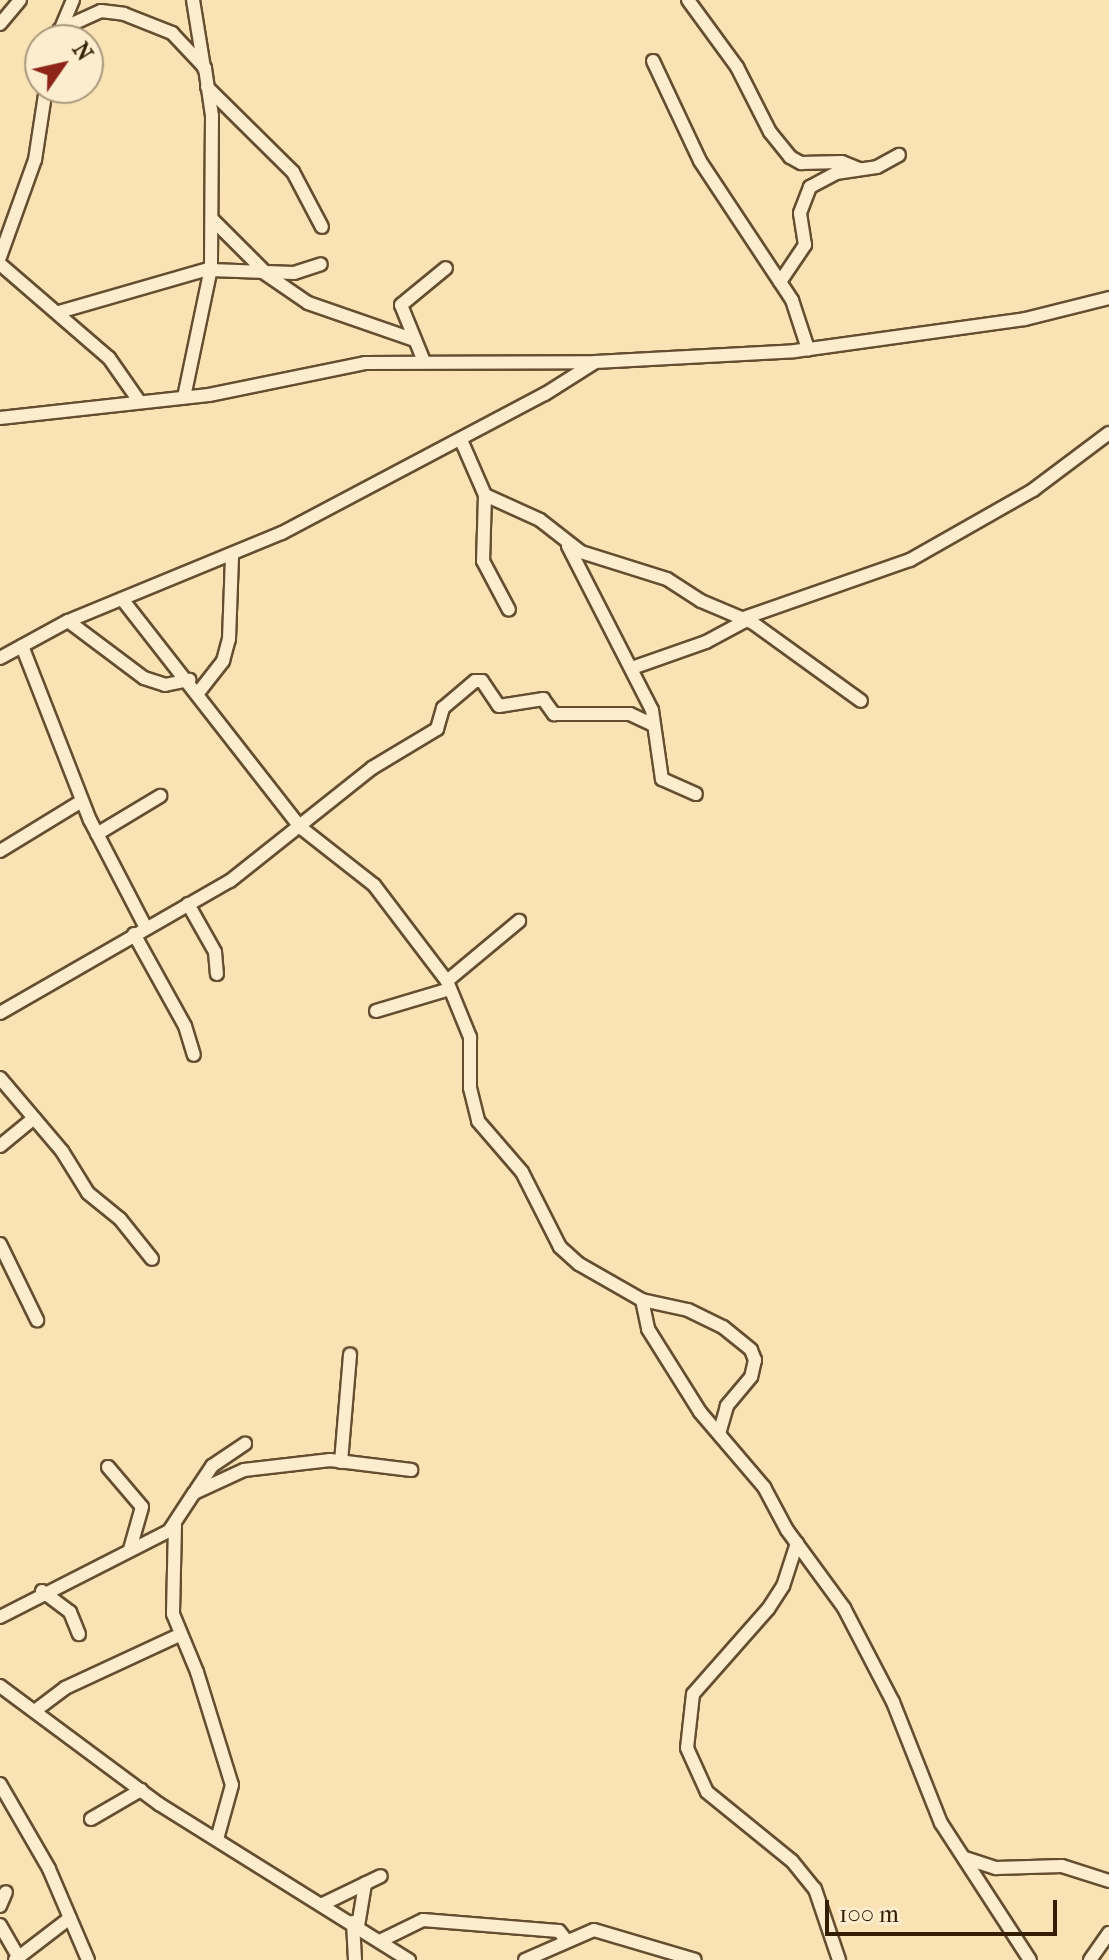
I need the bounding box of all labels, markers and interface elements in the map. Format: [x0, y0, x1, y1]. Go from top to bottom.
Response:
north arrow [24, 24, 104, 104]
text: N [67, 37, 98, 66]
scale bar [829, 1884, 1061, 1934]
text: 100 m [839, 1900, 899, 1928]

